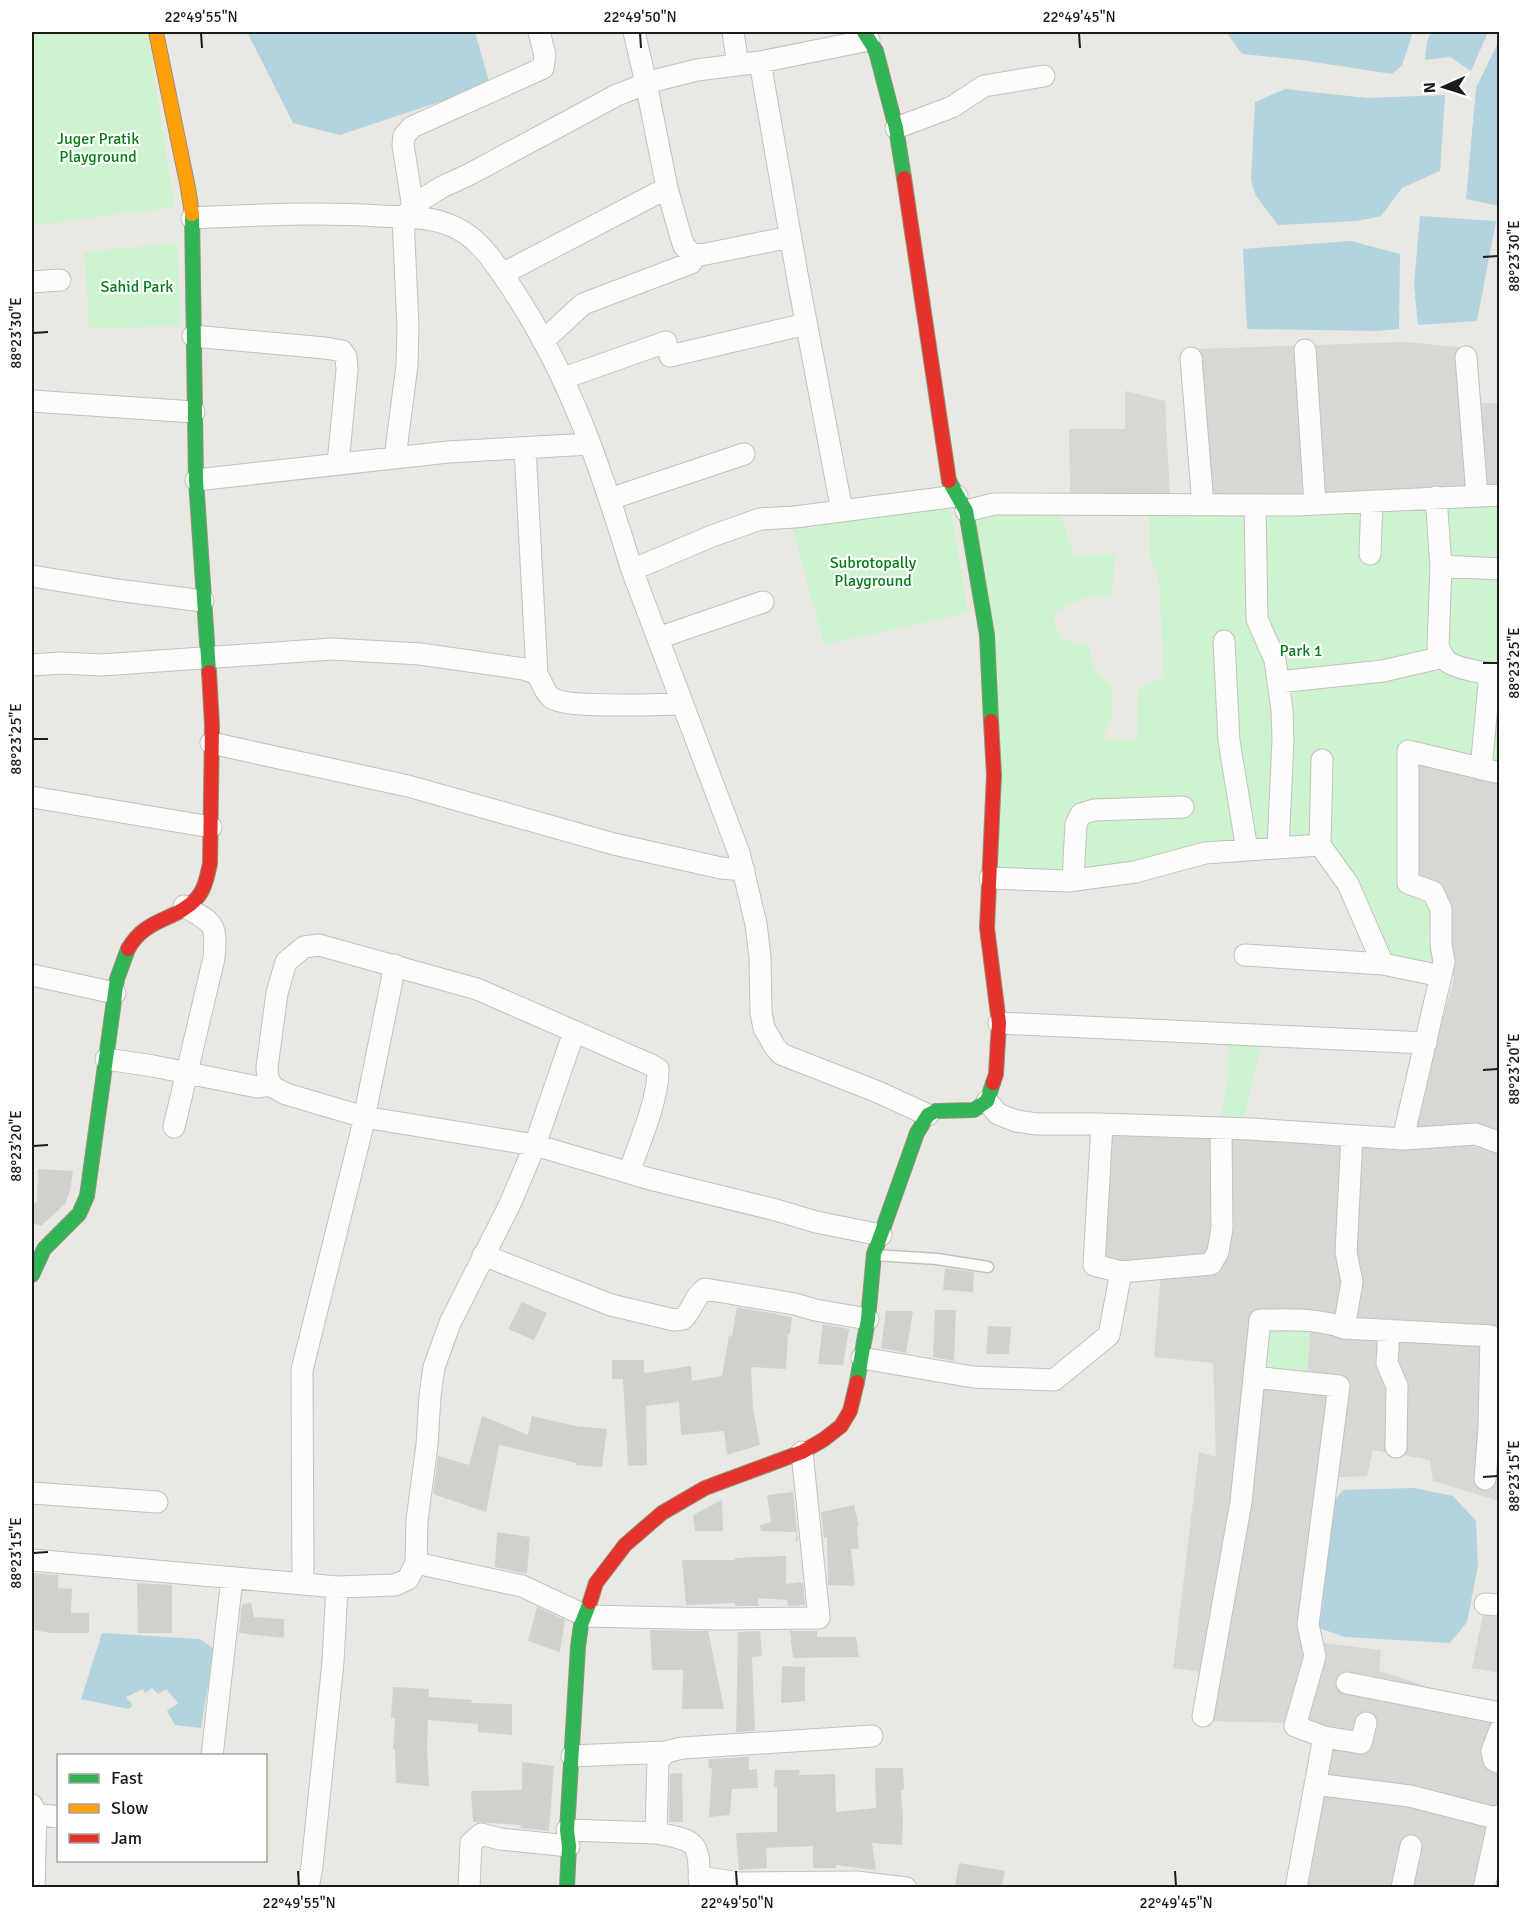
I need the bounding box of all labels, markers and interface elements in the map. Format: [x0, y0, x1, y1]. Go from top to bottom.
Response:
text: 22°49'55"N [164, 8, 238, 26]
text: 22°49'50"N [603, 8, 677, 26]
text: 22°49'45"N [1042, 8, 1116, 26]
north arrow [1414, 57, 1474, 117]
text: N [1420, 82, 1440, 94]
park label: Juger Pratik Playground [57, 129, 139, 167]
text: 88°23'30"E [1505, 220, 1523, 292]
park label: Sahid Park [101, 277, 173, 297]
text: 88°23'30"E [7, 297, 25, 369]
park label: Subrotopally Playground [830, 553, 917, 591]
text: 88°23'25"E [1505, 627, 1523, 699]
park label: Park 1 [1280, 641, 1322, 661]
text: 88°23'25"E [7, 703, 25, 775]
text: 88°23'20"E [1505, 1033, 1523, 1105]
text: 88°23'20"E [7, 1110, 25, 1182]
text: 88°23'15"E [1505, 1440, 1523, 1512]
text: 88°23'15"E [7, 1517, 25, 1589]
legend [57, 1754, 267, 1862]
text: Fast [111, 1767, 143, 1789]
text: Slow [111, 1797, 148, 1819]
text: Jam [111, 1827, 142, 1849]
text: 22°49'55"N [262, 1894, 336, 1912]
text: 22°49'50"N [700, 1894, 774, 1912]
text: 22°49'45"N [1139, 1894, 1213, 1912]

